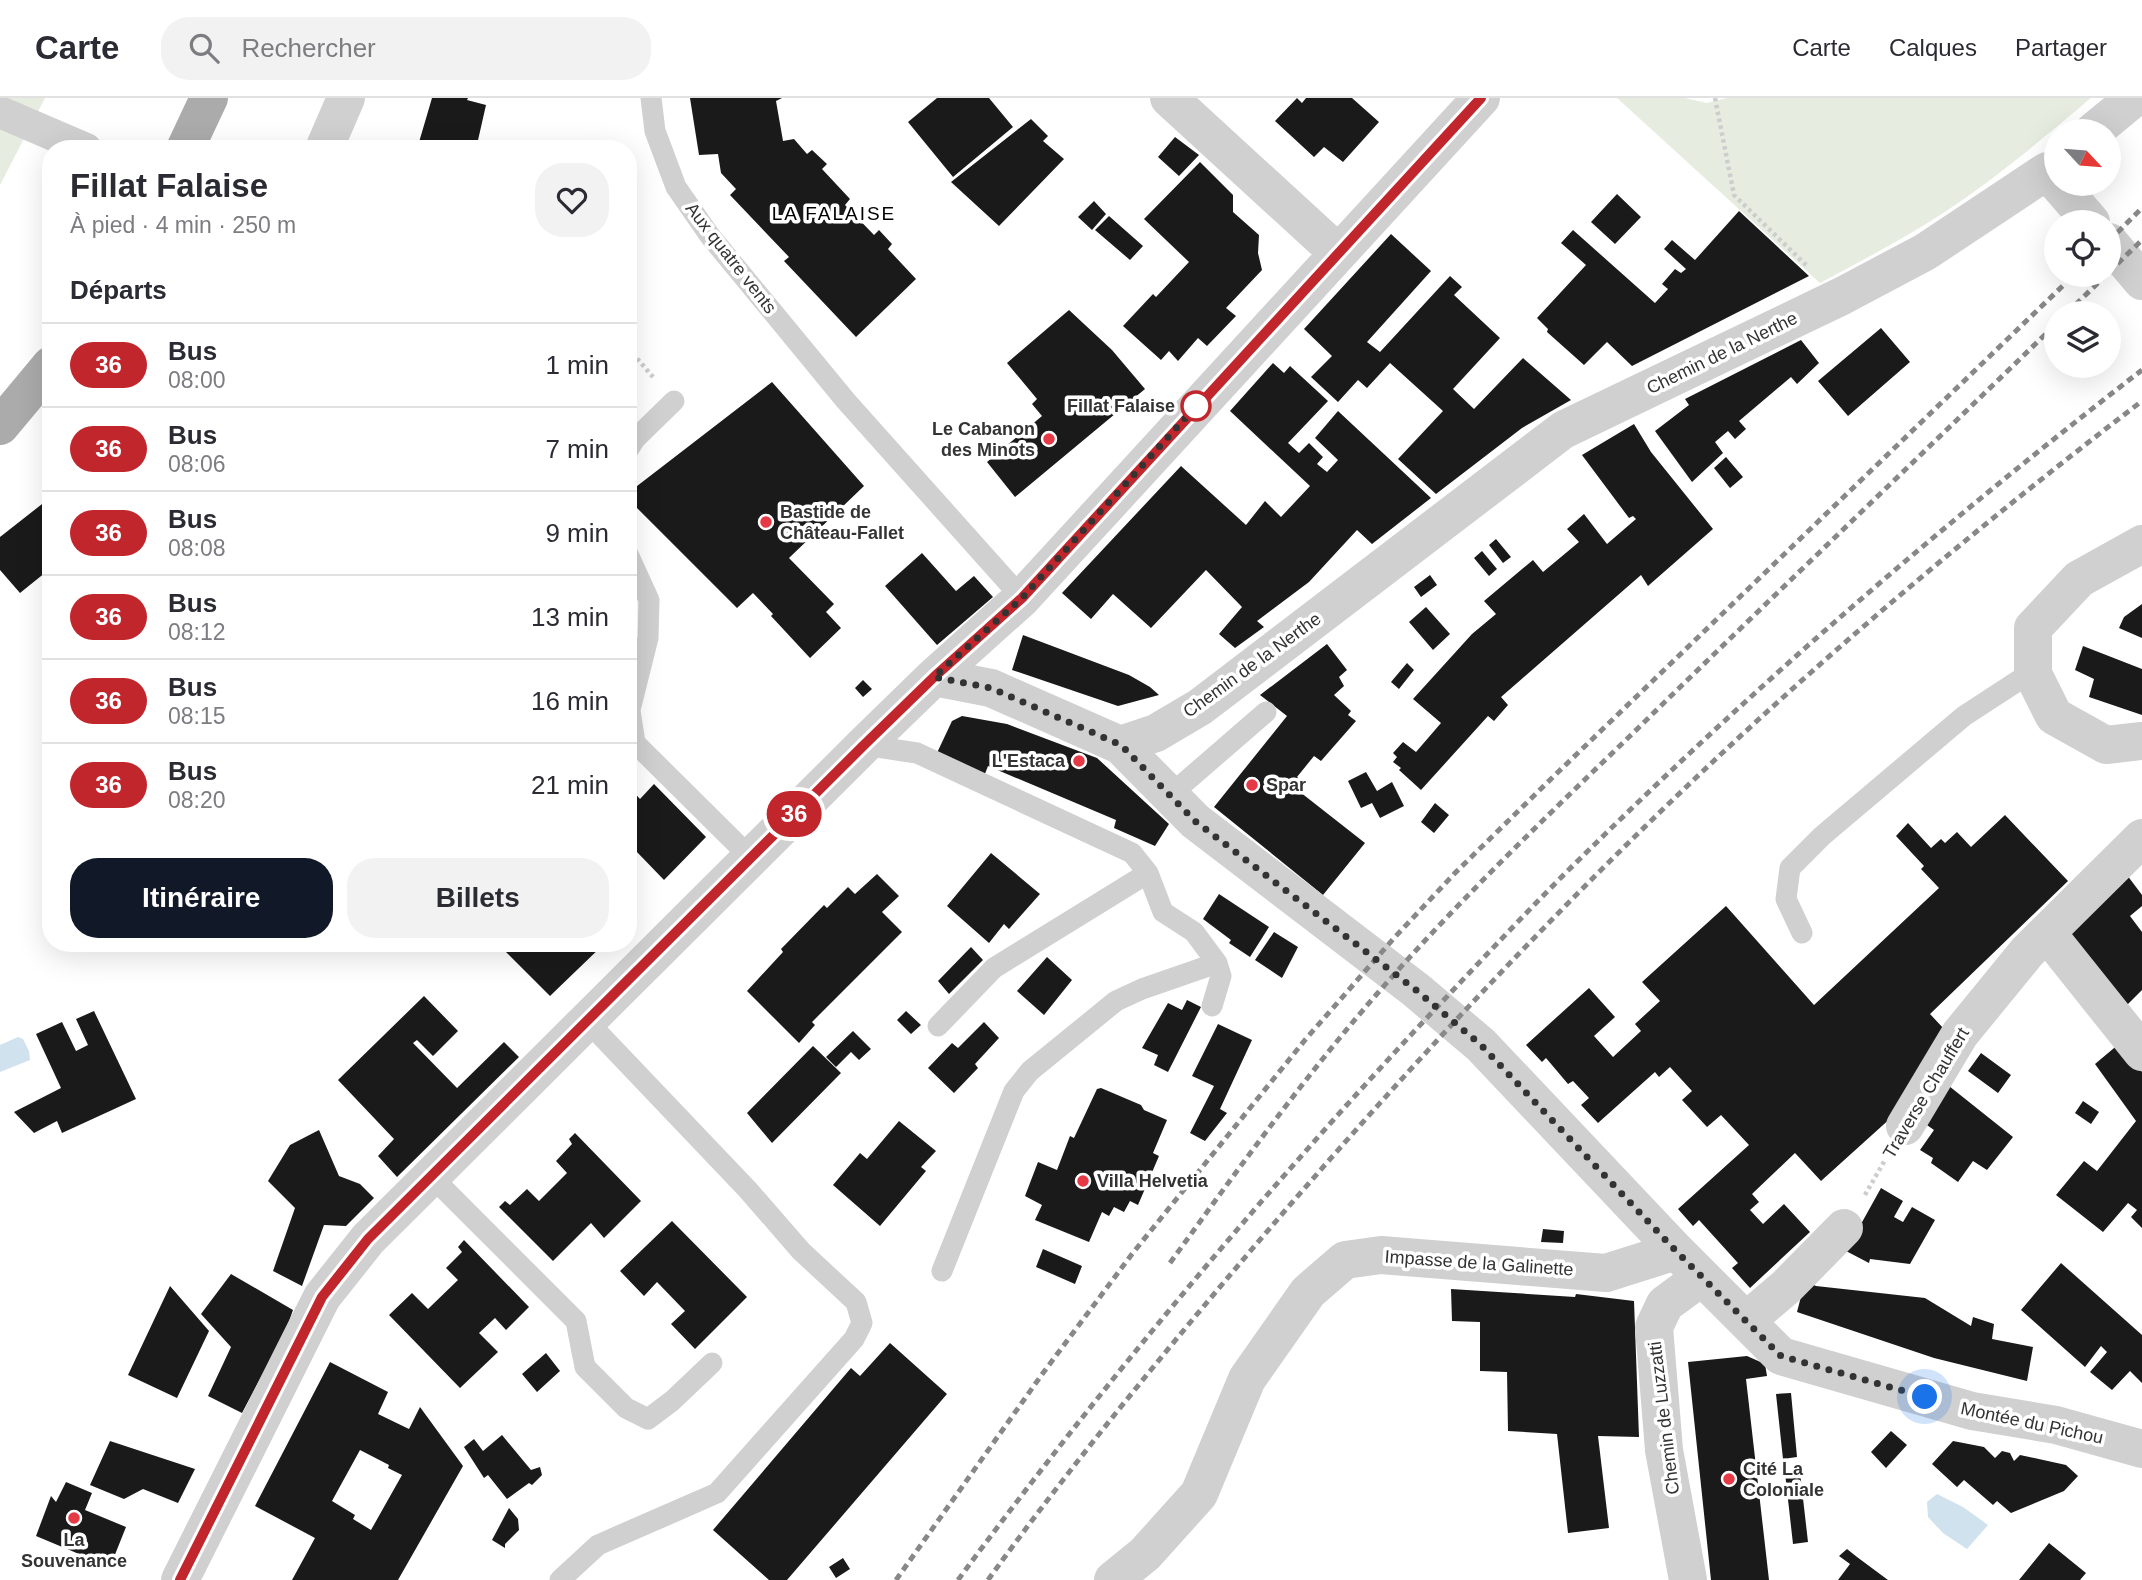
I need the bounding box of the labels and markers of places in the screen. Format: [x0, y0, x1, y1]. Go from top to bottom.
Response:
marker: Fillat Falaise [1181, 391, 1211, 421]
place label: Fillat Falaise [1067, 396, 1175, 416]
place label: Le Cabanon des Minots [932, 419, 1035, 460]
marker: Le Cabanon des Minots [1041, 431, 1057, 447]
place label: Bastide de Château-Fallet [780, 502, 904, 543]
marker: Bastide de Château-Fallet [758, 514, 774, 530]
place label: L'Estaca [992, 751, 1066, 771]
marker: L'Estaca [1071, 753, 1087, 769]
place label: Spar [1266, 775, 1306, 795]
marker: Spar [1244, 777, 1260, 793]
place label: Villa Helvetia [1097, 1171, 1209, 1191]
marker: Villa Helvetia [1075, 1173, 1091, 1189]
place label: Cité La Coloniale [1743, 1459, 1824, 1500]
marker: Cité La Coloniale [1721, 1471, 1737, 1487]
marker: La Souvenance [66, 1510, 82, 1526]
place label: La Souvenance [21, 1530, 127, 1571]

